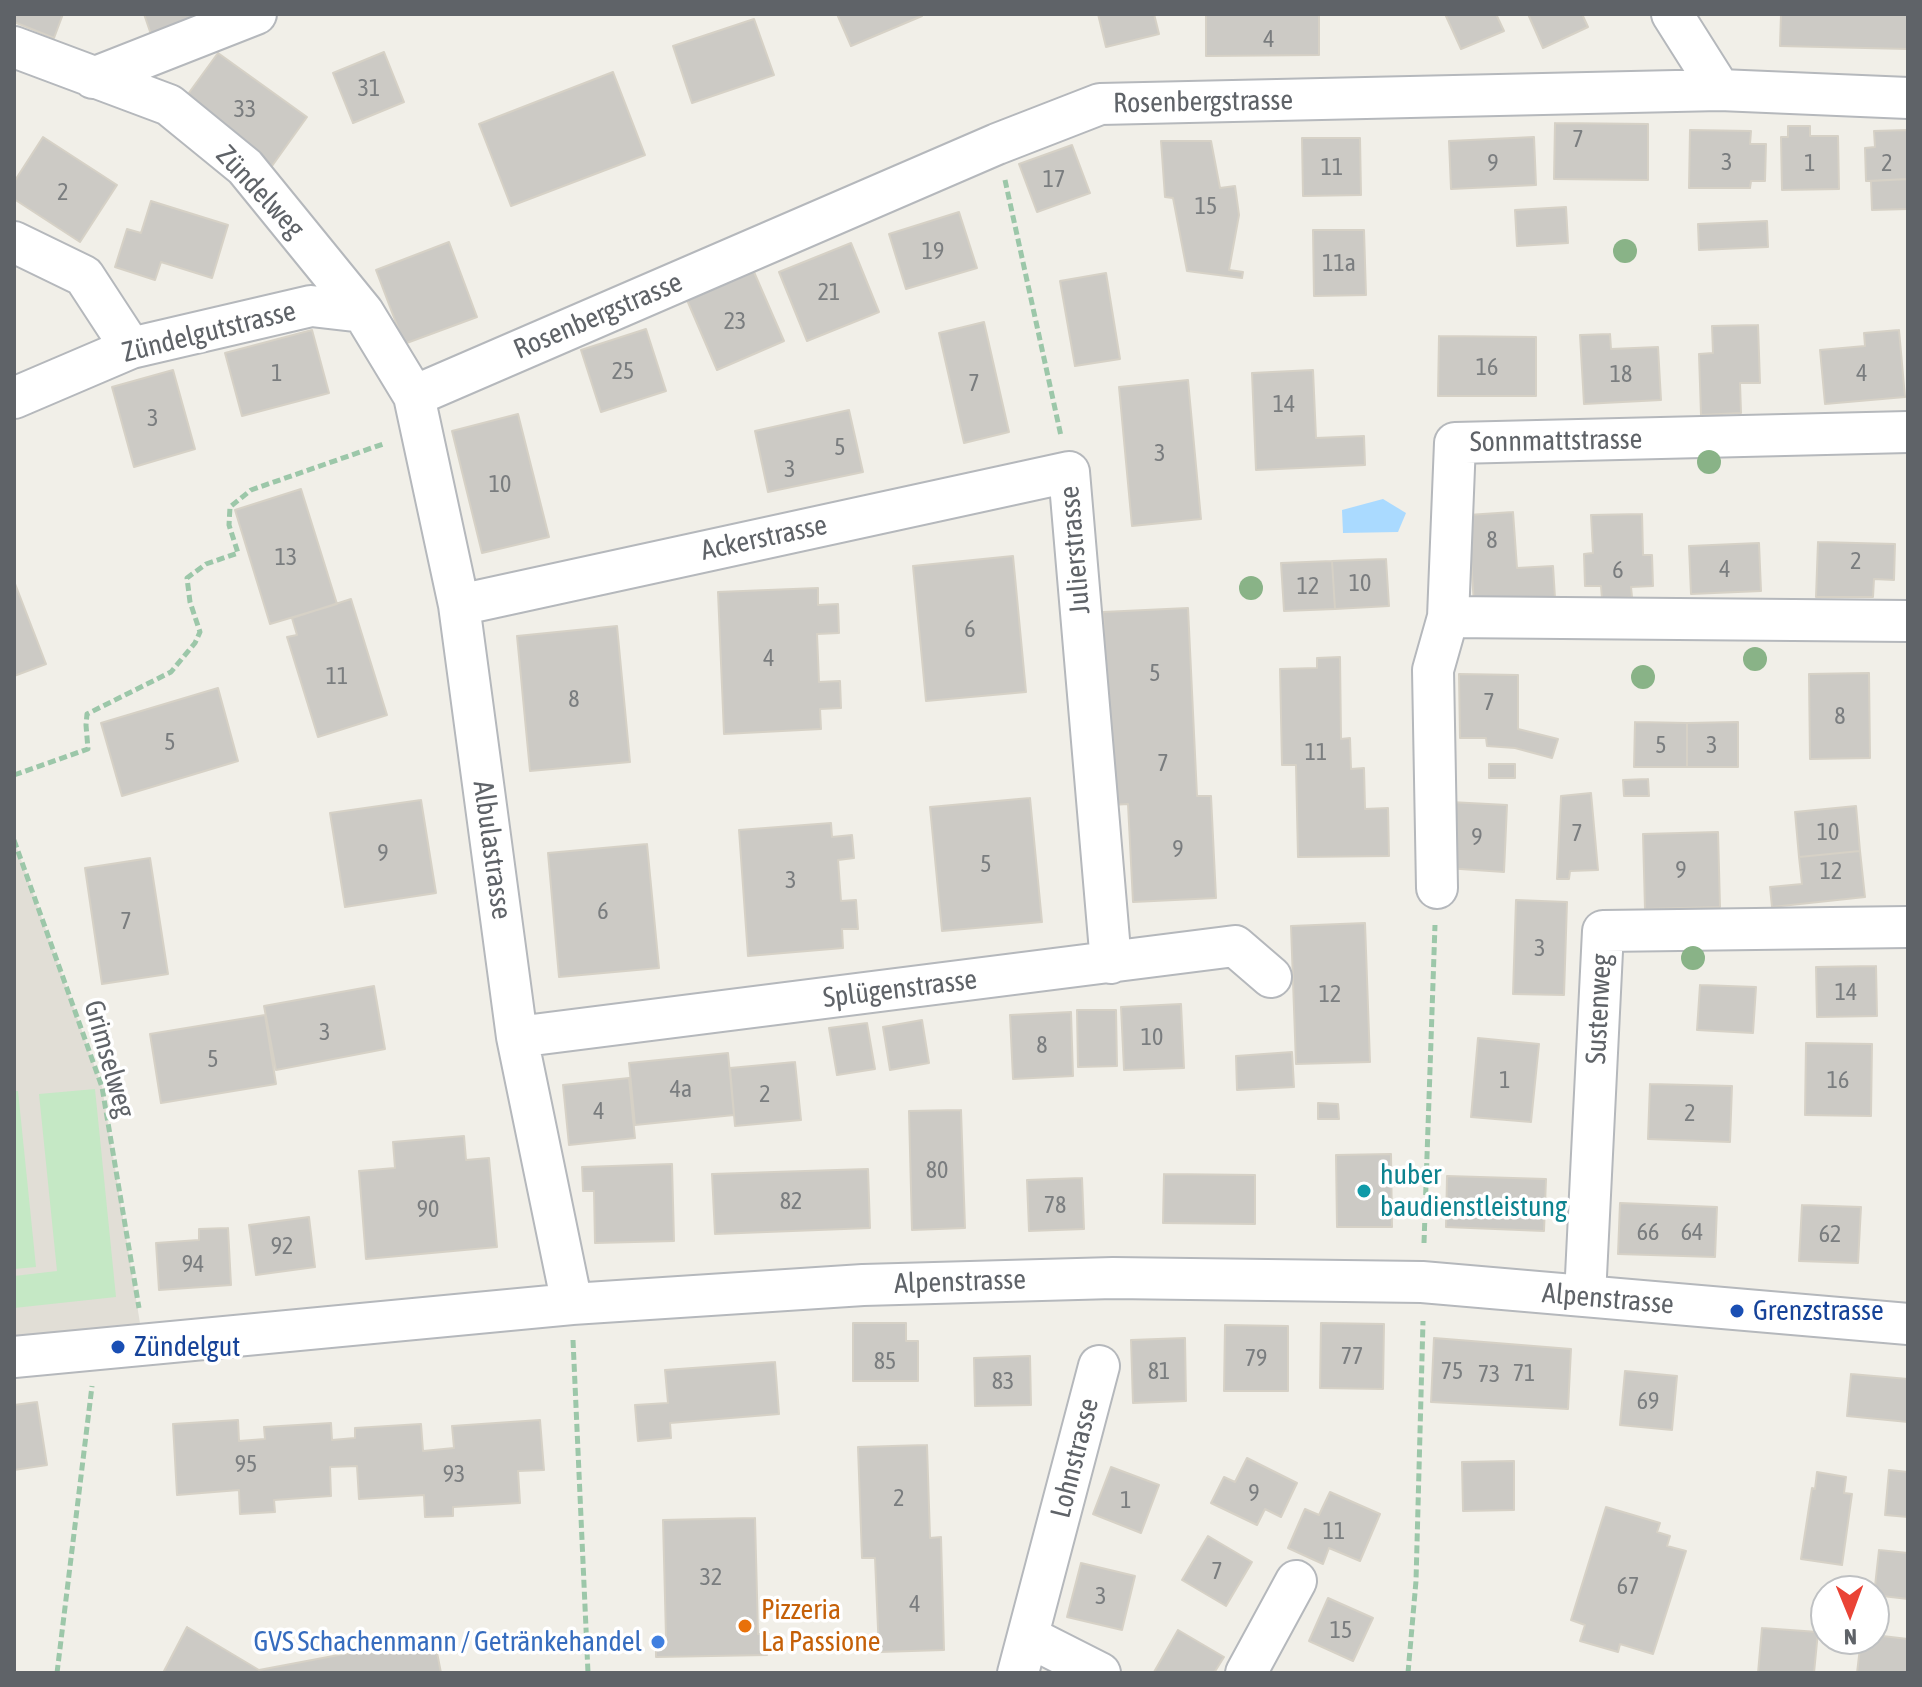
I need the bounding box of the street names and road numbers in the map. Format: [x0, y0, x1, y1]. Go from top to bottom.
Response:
street label: Rosenbergstrasse [1113, 84, 1293, 120]
street label: Zündelweg [209, 139, 311, 245]
street label: Rosenbergstrasse [509, 265, 687, 367]
street label: Zündelgutstrasse [119, 294, 299, 370]
street label: Sonnmattstrasse [1469, 423, 1643, 459]
street label: Julierstrasse [1053, 485, 1097, 615]
street label: Ackerstrasse [698, 508, 830, 568]
street label: Albulastrasse [466, 779, 518, 921]
street label: Sustenweg [1579, 953, 1619, 1065]
street label: Splügenstrasse [821, 963, 979, 1015]
street label: Grimselweg [76, 996, 142, 1122]
street label: Alpenstrasse [894, 1263, 1026, 1301]
street label: Alpenstrasse [1541, 1277, 1675, 1321]
street label: Lohnstrasse [1044, 1395, 1106, 1521]

